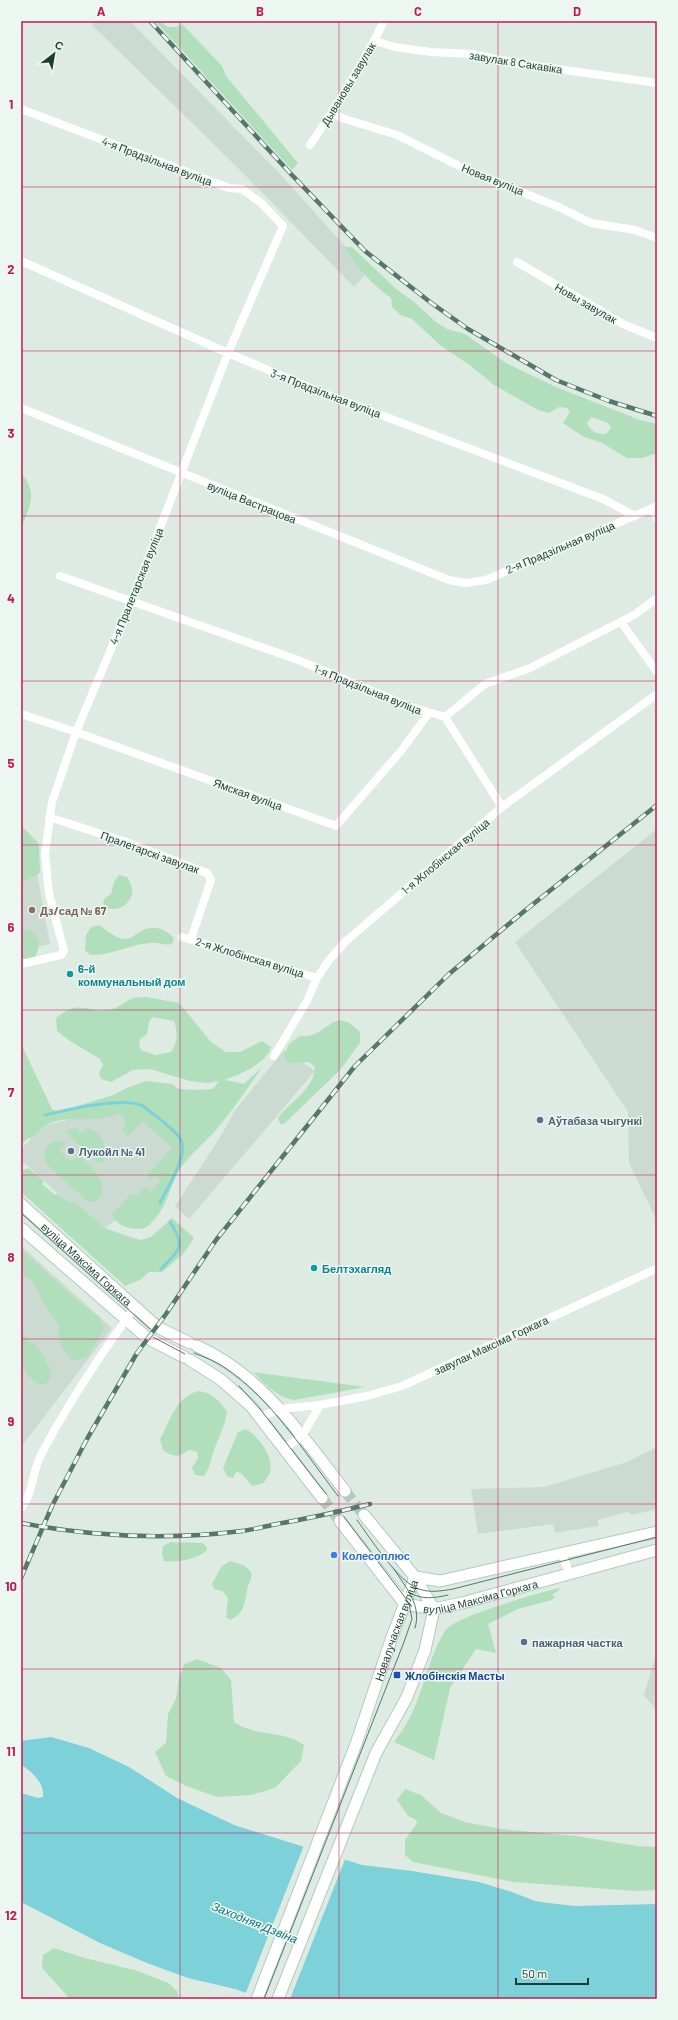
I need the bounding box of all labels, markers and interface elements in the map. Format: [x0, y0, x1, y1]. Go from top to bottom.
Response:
text: A [97, 3, 106, 19]
text: B [256, 3, 264, 19]
text: C [414, 3, 422, 19]
text: D [573, 3, 581, 19]
north arrow [34, 34, 74, 74]
text: С [53, 37, 66, 53]
street label: Дывановы завулак [318, 40, 378, 128]
street label: завулак 8 Сакавіка [468, 48, 564, 76]
text: 1 [9, 96, 13, 112]
street label: 4-я Прадзільная вуліца [100, 134, 215, 188]
street label: Новая вуліца [460, 161, 527, 198]
text: 2 [7, 261, 15, 277]
street label: Новы завулак [553, 280, 619, 326]
street label: 3-я Прадзільная вуліца [269, 366, 384, 420]
text: 3 [7, 425, 15, 441]
street label: вуліца Вастрацова [206, 478, 299, 526]
street label: 2-я Прадзільная вуліца [504, 518, 617, 576]
street label: 4-я Пралетарская вуліца [107, 525, 166, 646]
text: 4 [7, 590, 15, 606]
street label: 1-я Прадзільная вуліца [312, 661, 425, 717]
text: 5 [7, 755, 15, 771]
street label: Ямская вуліца [212, 775, 285, 813]
street label: 1-я Жлобінская вуліца [398, 815, 492, 897]
street label: Пралетарскі завулак [99, 828, 201, 876]
place label: Дз/сад № 67 [40, 904, 107, 917]
marker: Дз/сад № 67 [27, 905, 37, 915]
text: 6 [8, 919, 15, 935]
street label: 2-я Жлобінская вуліца [194, 934, 307, 980]
place label: 6-й коммунальный дом [78, 962, 185, 988]
marker: 6-й коммунальный дом [65, 969, 75, 979]
text: 7 [8, 1084, 15, 1100]
place label: Аўтабаза чыгункі [548, 1114, 642, 1127]
marker: Аўтабаза чыгункі [535, 1115, 545, 1125]
place label: Лукойл № 41 [79, 1145, 145, 1158]
marker: Лукойл № 41 [66, 1146, 76, 1156]
street label: вуліца Максіма Горкага [39, 1220, 136, 1308]
text: 8 [7, 1249, 15, 1265]
place label: Белтэхагляд [322, 1262, 391, 1275]
marker: Белтэхагляд [309, 1263, 319, 1273]
street label: завулак Максіма Горкага [432, 1312, 551, 1377]
text: 9 [8, 1413, 15, 1429]
place label: Колесоплюс [342, 1549, 410, 1562]
marker: Колесоплюс [329, 1550, 339, 1560]
street label: вуліца Максіма Горкага [423, 1576, 540, 1616]
street label: Новалучаская вуліца [371, 1577, 420, 1683]
text: 10 [5, 1578, 17, 1594]
place label: пажарная частка [532, 1636, 623, 1649]
marker: пажарная частка [519, 1637, 529, 1647]
place label: Жлобінскія Масты [404, 1669, 505, 1682]
marker: Жлобінскія Масты [392, 1670, 402, 1680]
text: 11 [6, 1743, 16, 1759]
water label: Заходняя Дзвіна [210, 1898, 300, 1947]
text: 12 [5, 1907, 17, 1923]
scale bar [516, 1960, 588, 1986]
text: 50 m [522, 1966, 547, 1980]

